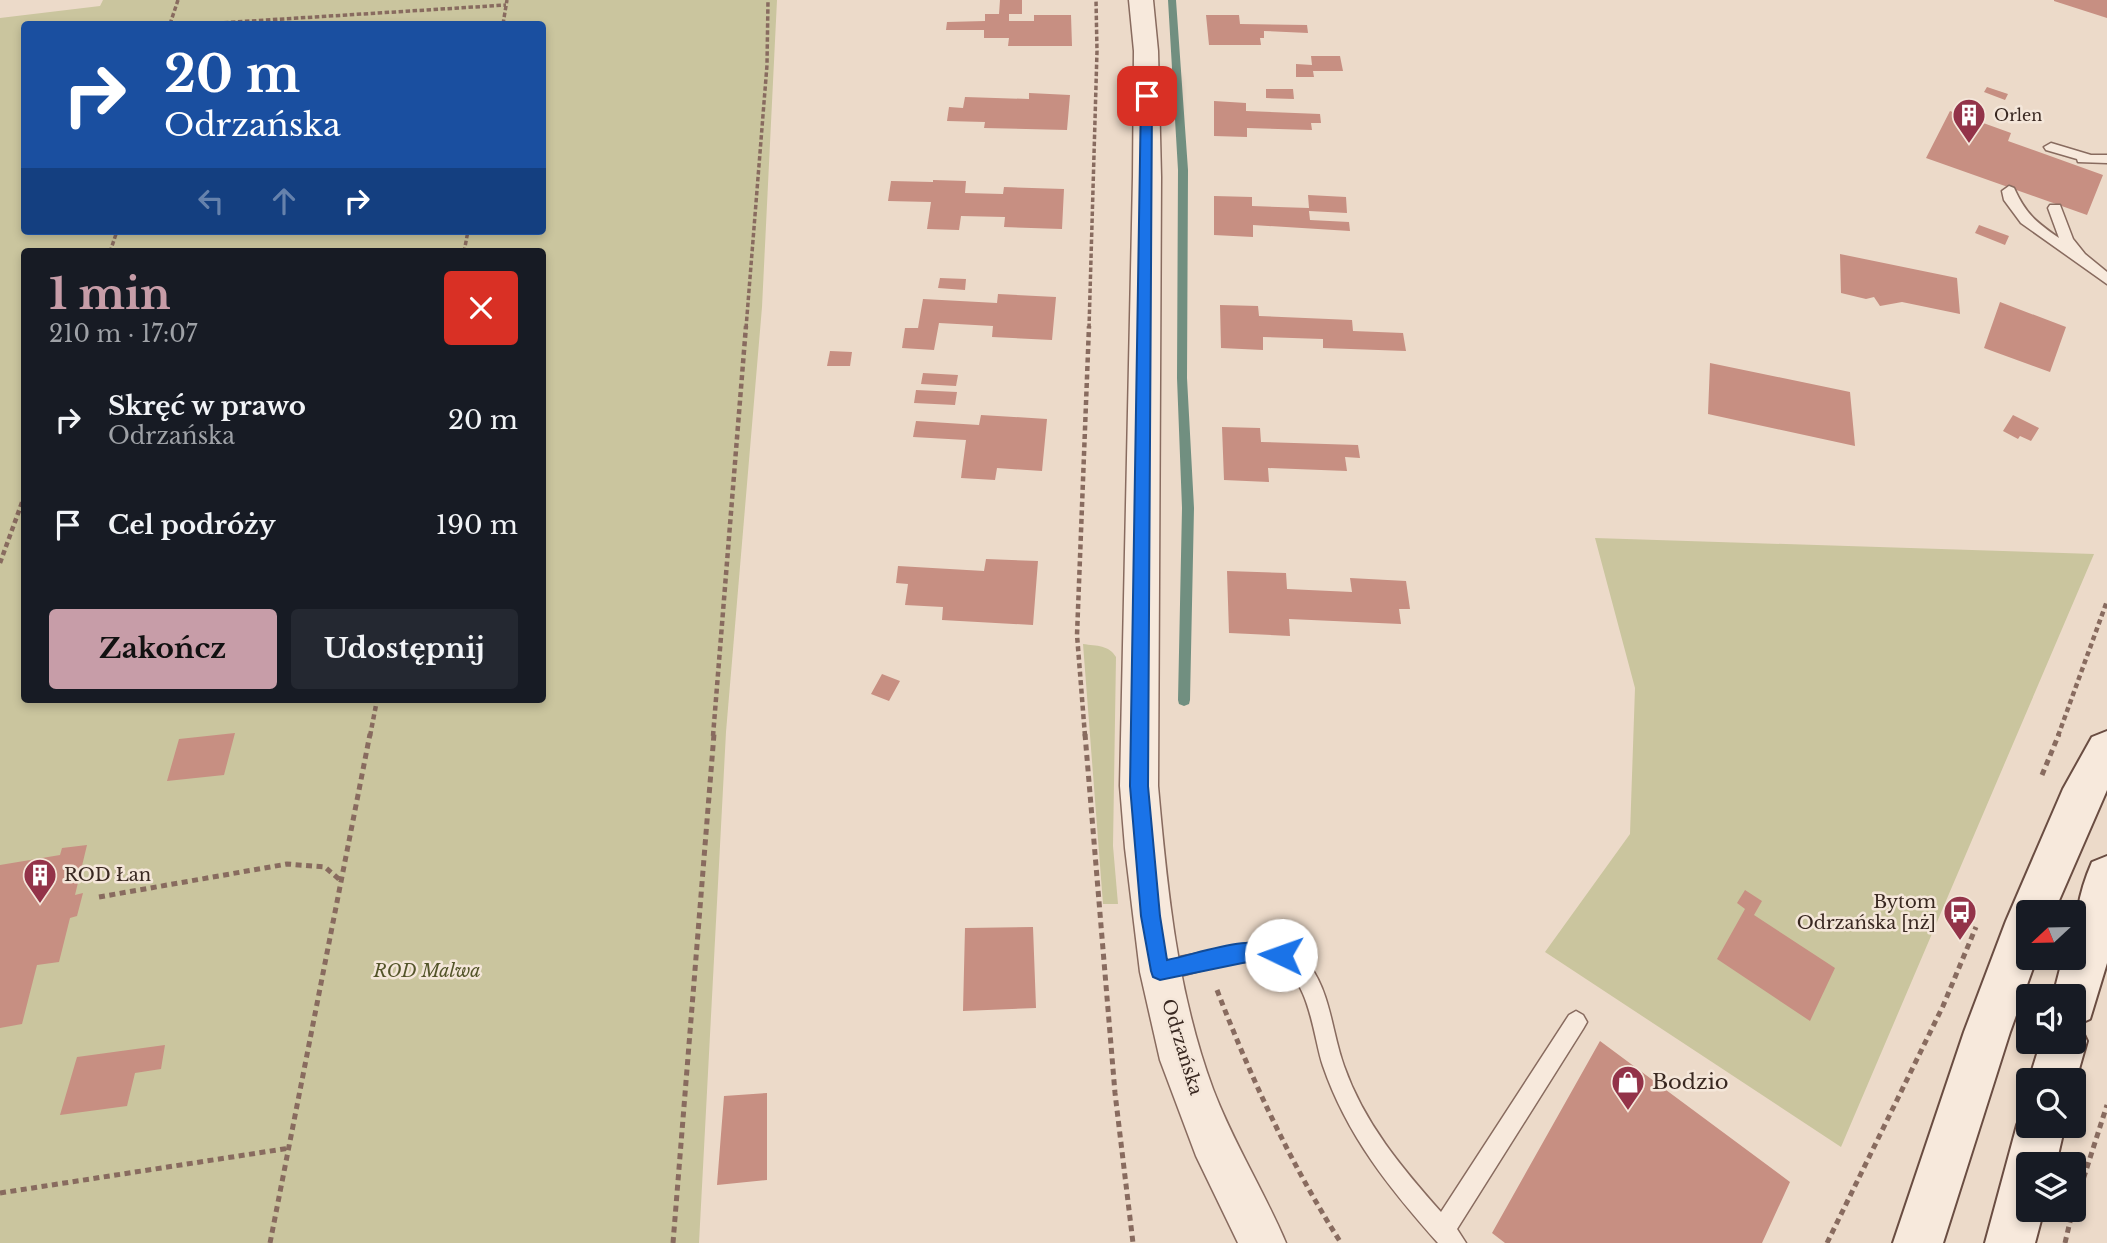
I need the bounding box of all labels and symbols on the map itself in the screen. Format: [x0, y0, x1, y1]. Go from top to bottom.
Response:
pin [1117, 66, 1177, 126]
building icon: Orlen [1950, 96, 1988, 145]
place label: Orlen [1994, 105, 2042, 125]
building icon: ROD Łan [21, 856, 59, 905]
place label: ROD Łan [64, 864, 151, 886]
place label: Bytom Odrzańska [nż] [1797, 891, 1936, 934]
bus stop icon: Bytom Odrzańska [nż] [1941, 893, 1979, 942]
north arrow [2016, 900, 2086, 970]
position arrow [1244, 918, 1318, 992]
park label: ROD Malwa [373, 960, 480, 982]
street label: Odrzańska [1157, 996, 1207, 1098]
shop icon: Bodzio [1609, 1063, 1647, 1112]
place label: Bodzio [1652, 1069, 1729, 1095]

